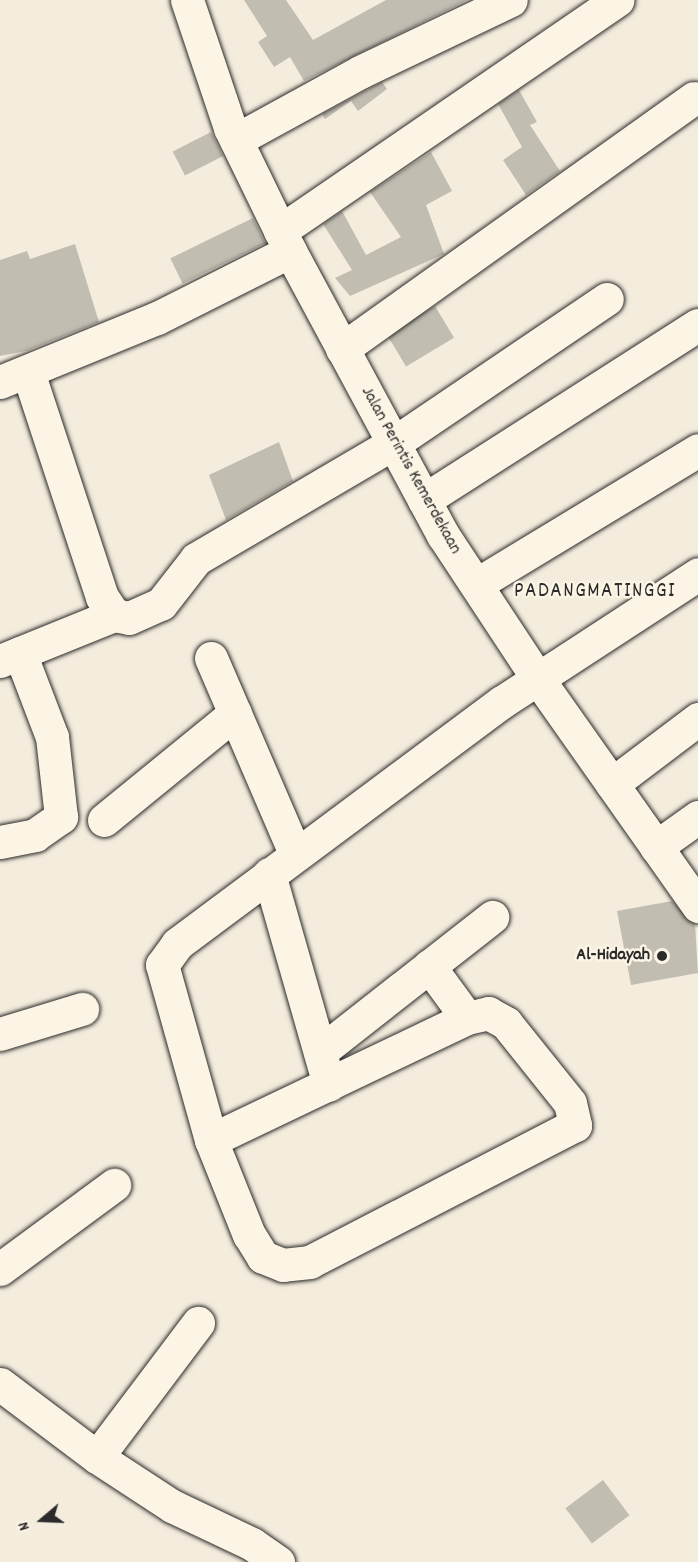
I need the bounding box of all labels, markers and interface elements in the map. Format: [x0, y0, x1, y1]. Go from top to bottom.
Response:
street label: Jalan Perintis Kemerdekaan [355, 383, 465, 559]
district label: PADANGMATINGGI [514, 579, 676, 605]
place label: Al-Hidayah [576, 945, 650, 967]
marker: Al-Hidayah [655, 949, 669, 963]
north arrow [12, 1490, 72, 1550]
text: N [12, 1519, 37, 1534]

